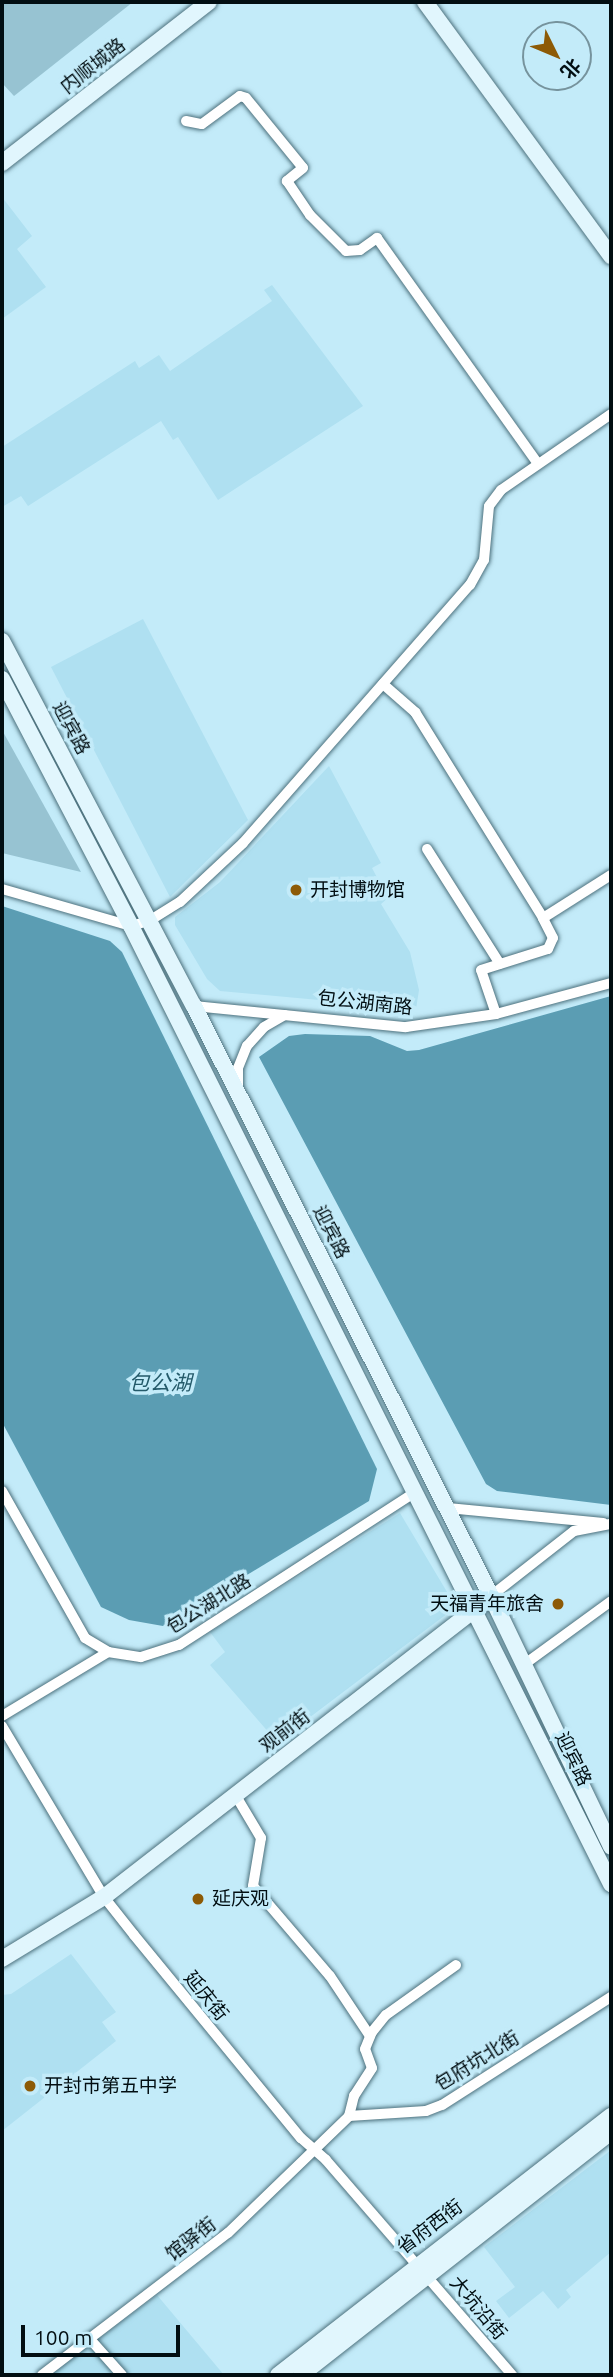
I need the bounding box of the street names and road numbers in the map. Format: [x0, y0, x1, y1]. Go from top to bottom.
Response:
street label: 内顺城路 [56, 34, 130, 98]
street label: 迎宾路 [48, 697, 94, 759]
street label: 包公湖南路 [317, 987, 413, 1019]
street label: 迎宾路 [308, 1201, 354, 1263]
street label: 包公湖北路 [163, 1569, 255, 1639]
street label: 观前街 [256, 1704, 314, 1758]
street label: 迎宾路 [550, 1728, 596, 1790]
street label: 延庆街 [179, 1967, 233, 2025]
street label: 包府坑北街 [431, 2026, 523, 2096]
street label: 省府西街 [393, 2195, 467, 2259]
street label: 馆驿街 [162, 2212, 220, 2266]
street label: 大坑沿街 [445, 2272, 511, 2344]

